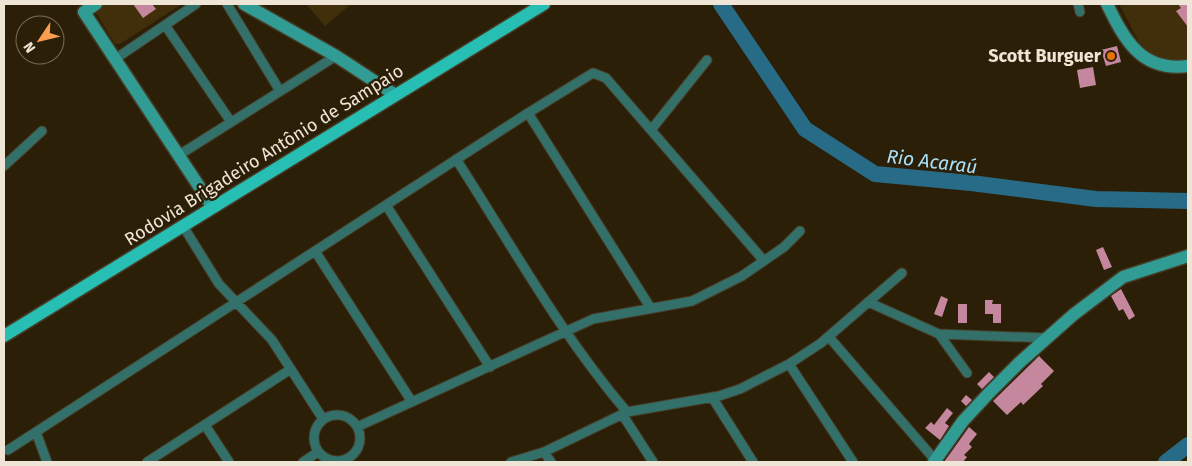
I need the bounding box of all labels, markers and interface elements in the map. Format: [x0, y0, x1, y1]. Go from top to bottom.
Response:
north arrow [15, 15, 65, 65]
text: N [20, 38, 39, 56]
place label: Scott Burguer [988, 45, 1102, 67]
marker: Scott Burguer [1105, 50, 1117, 62]
street label: Rodovia Brigadeiro Antônio de Sampaio [120, 60, 408, 250]
water label: Rio Acaraú [885, 145, 979, 178]

